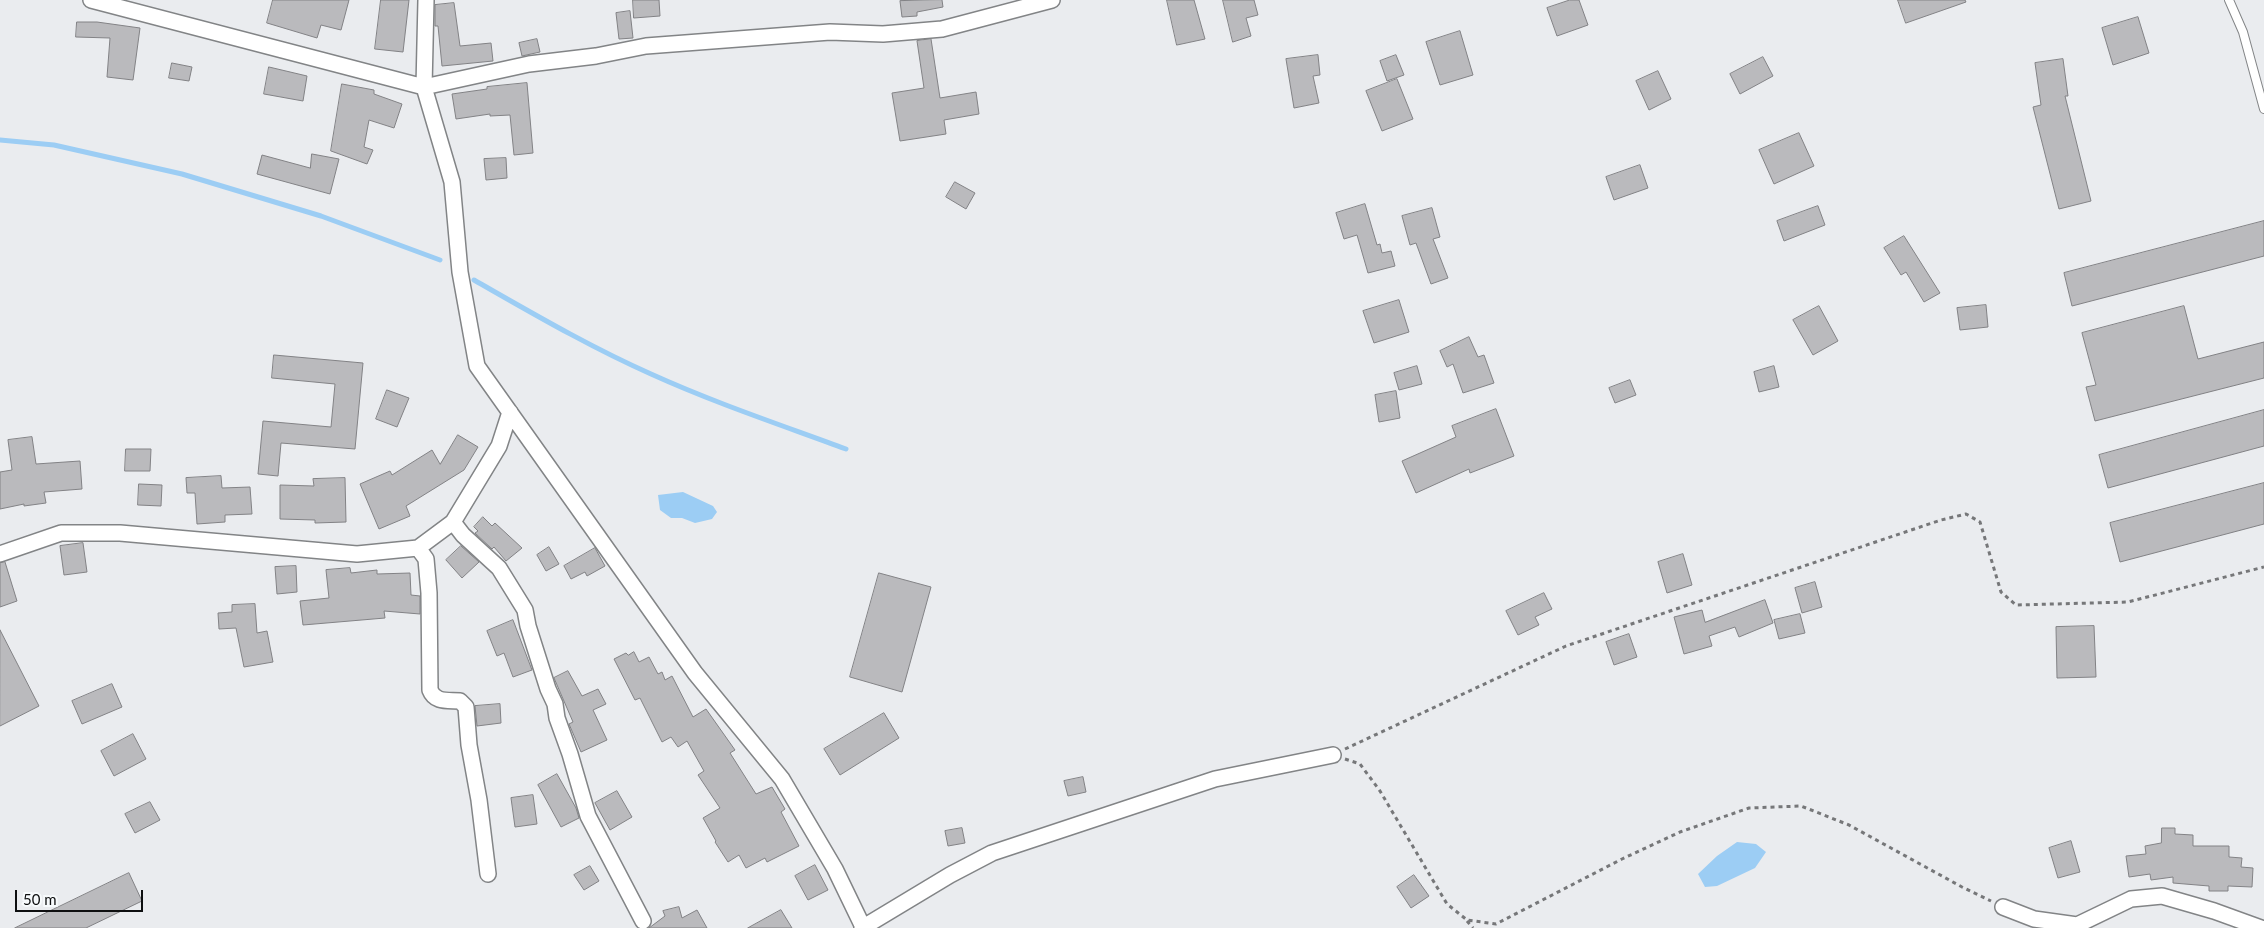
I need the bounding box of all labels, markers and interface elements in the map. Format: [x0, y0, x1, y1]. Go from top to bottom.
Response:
scale bar [18, 880, 145, 912]
text: 50 m [23, 890, 57, 908]

